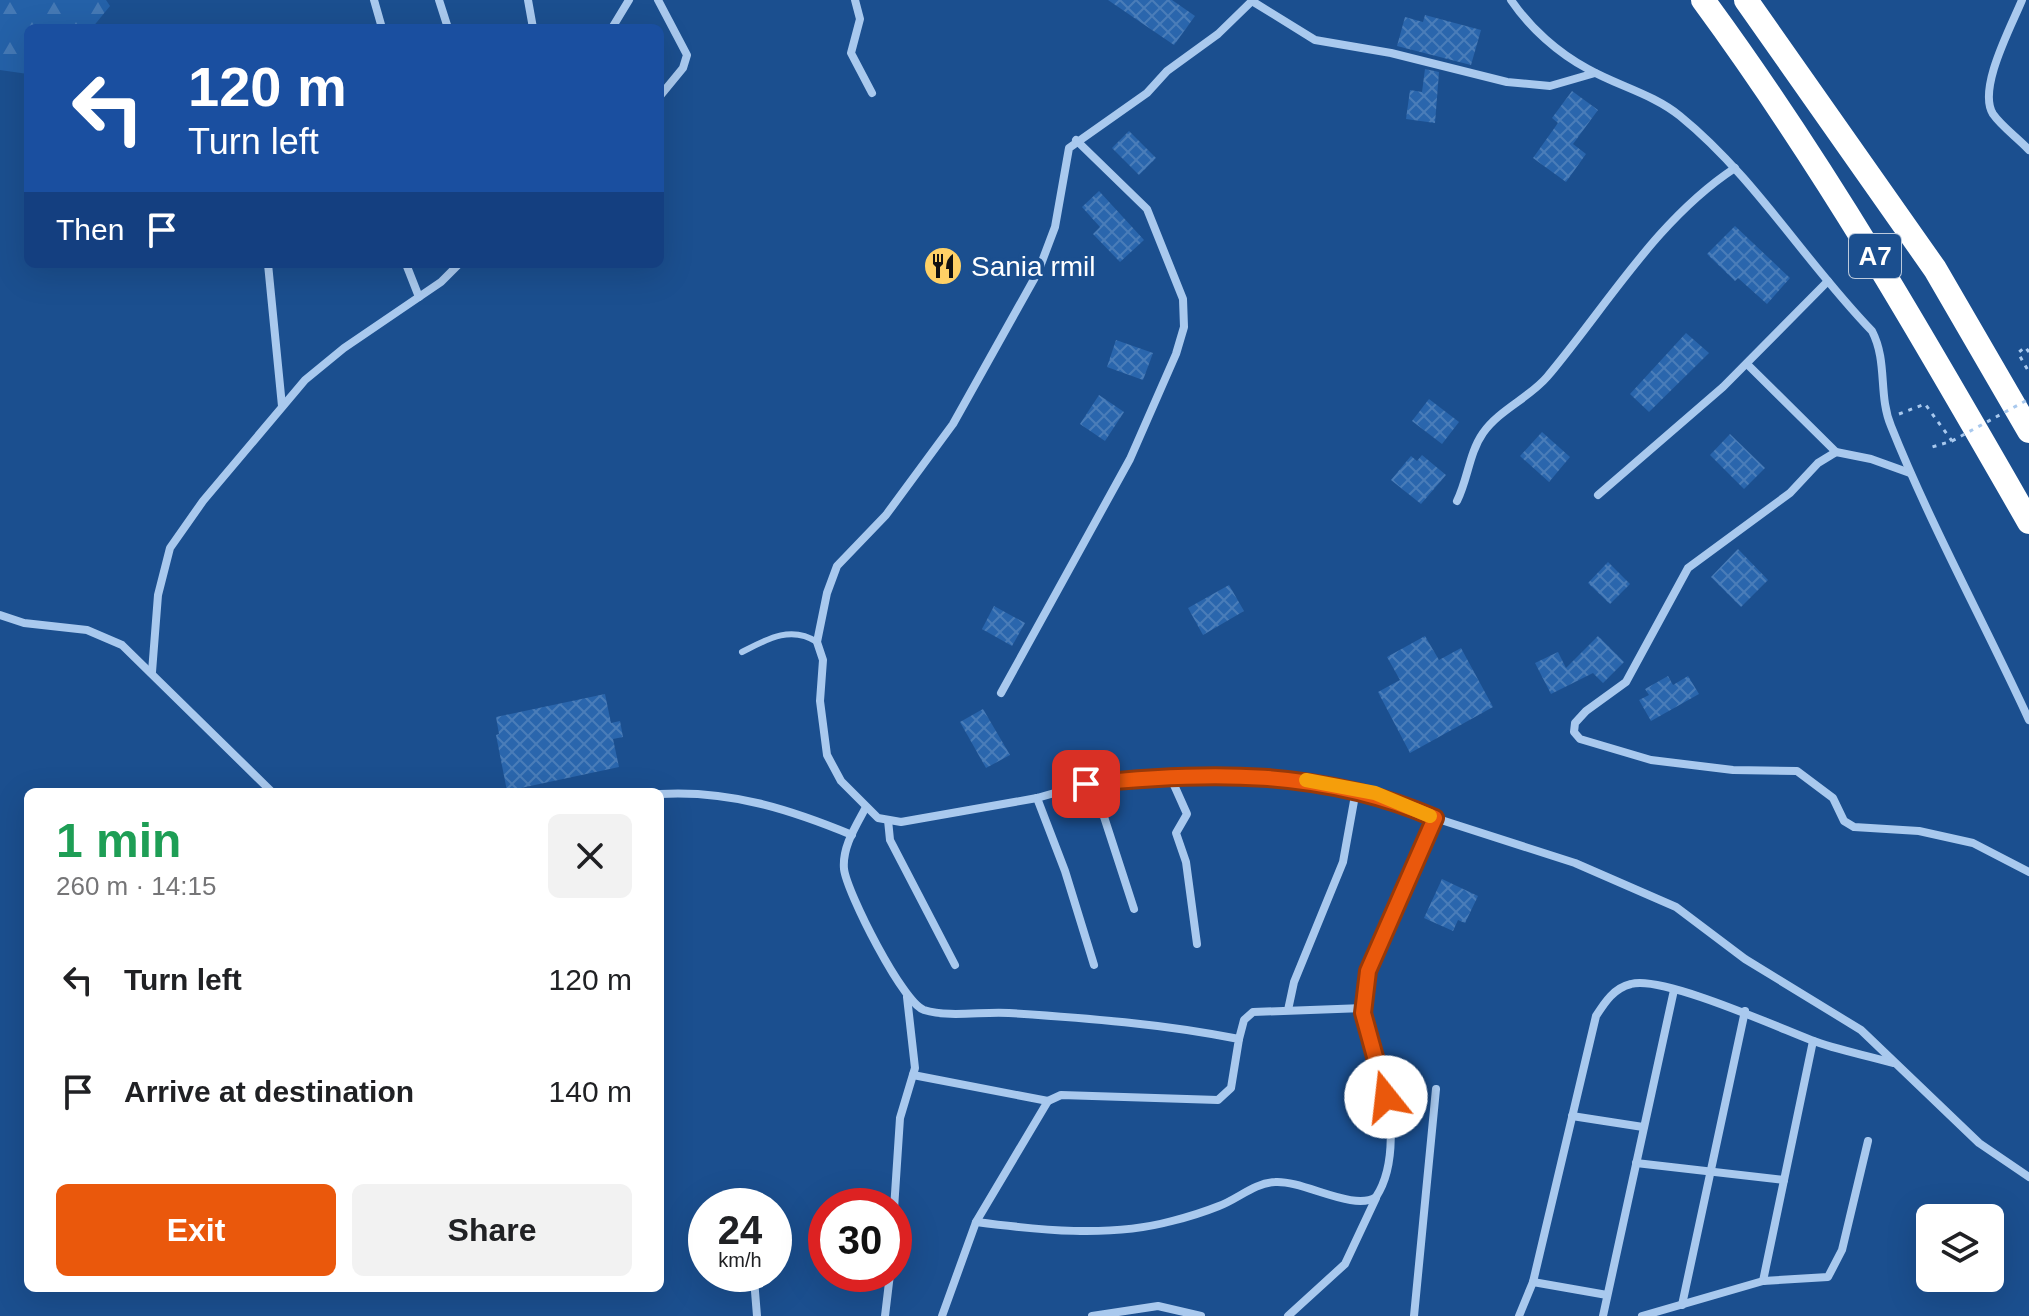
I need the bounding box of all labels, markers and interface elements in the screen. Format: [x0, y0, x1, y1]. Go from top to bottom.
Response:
text: 120 m [188, 55, 347, 118]
icon: left [56, 56, 160, 160]
text: Turn left [188, 121, 319, 162]
icon: arrive [140, 208, 184, 252]
text: Then [56, 213, 124, 246]
road number: A7 [1849, 234, 1901, 278]
restaurant icon: Sania rmil [922, 245, 964, 287]
place label: Sania rmil [971, 251, 1095, 282]
pin [1052, 750, 1120, 818]
icon: arrive [1064, 762, 1108, 806]
text: 1 min [56, 814, 181, 867]
button: close [548, 814, 632, 898]
text: 260 m · 14:15 [56, 871, 216, 901]
icon: left [56, 958, 100, 1002]
text: Turn left [124, 963, 242, 996]
text: 120 m [549, 963, 632, 996]
position arrow [1344, 1055, 1428, 1139]
icon: arrive [56, 1070, 100, 1114]
text: Arrive at destination [124, 1075, 414, 1108]
text: 140 m [549, 1075, 632, 1108]
button: Exit [56, 1184, 336, 1276]
button: Share [352, 1184, 632, 1276]
speed limit sign: 30 [808, 1188, 912, 1292]
map controls [1916, 1204, 2004, 1292]
button: layers [1916, 1204, 2004, 1292]
text: 24 [718, 1208, 762, 1252]
text: km/h [718, 1249, 762, 1271]

